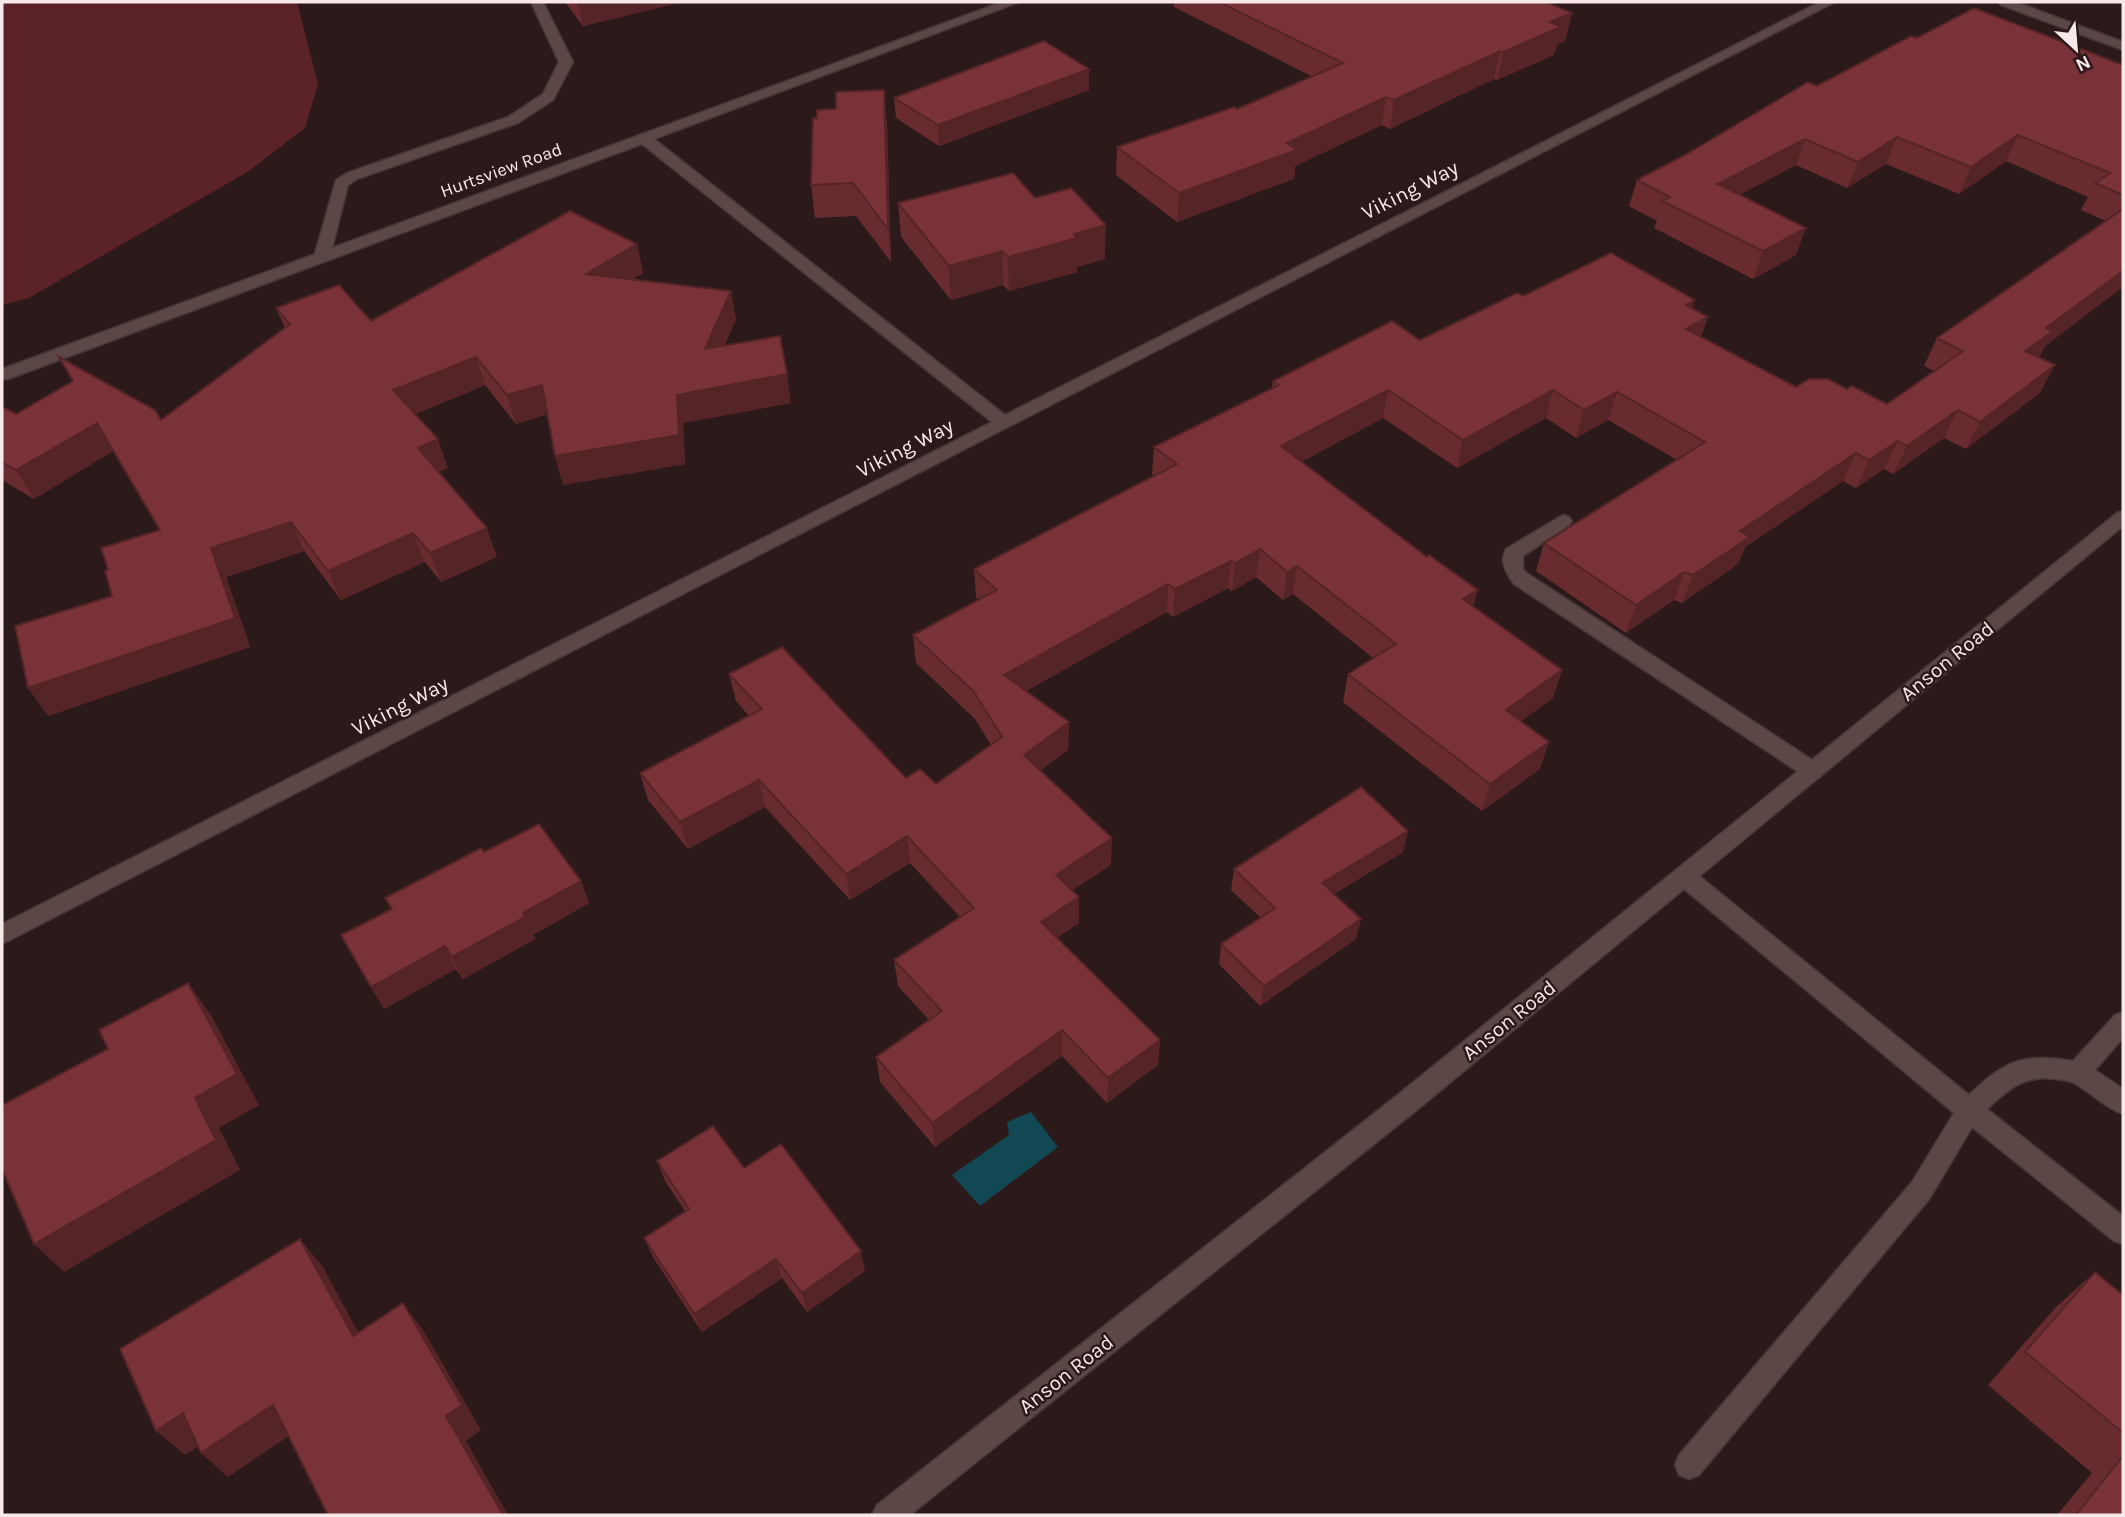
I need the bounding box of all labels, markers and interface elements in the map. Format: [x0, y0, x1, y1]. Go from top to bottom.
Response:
north arrow [2041, 14, 2111, 84]
text: N [2072, 51, 2094, 76]
street label: Hurtsview Road [437, 138, 565, 202]
street label: Viking Way [1358, 155, 1462, 225]
street label: Viking Way [853, 413, 957, 483]
street label: Anson Road [1895, 616, 1999, 706]
street label: Viking Way [348, 671, 452, 741]
street label: Anson Road [1457, 975, 1561, 1065]
street label: Anson Road [1014, 1330, 1118, 1418]

